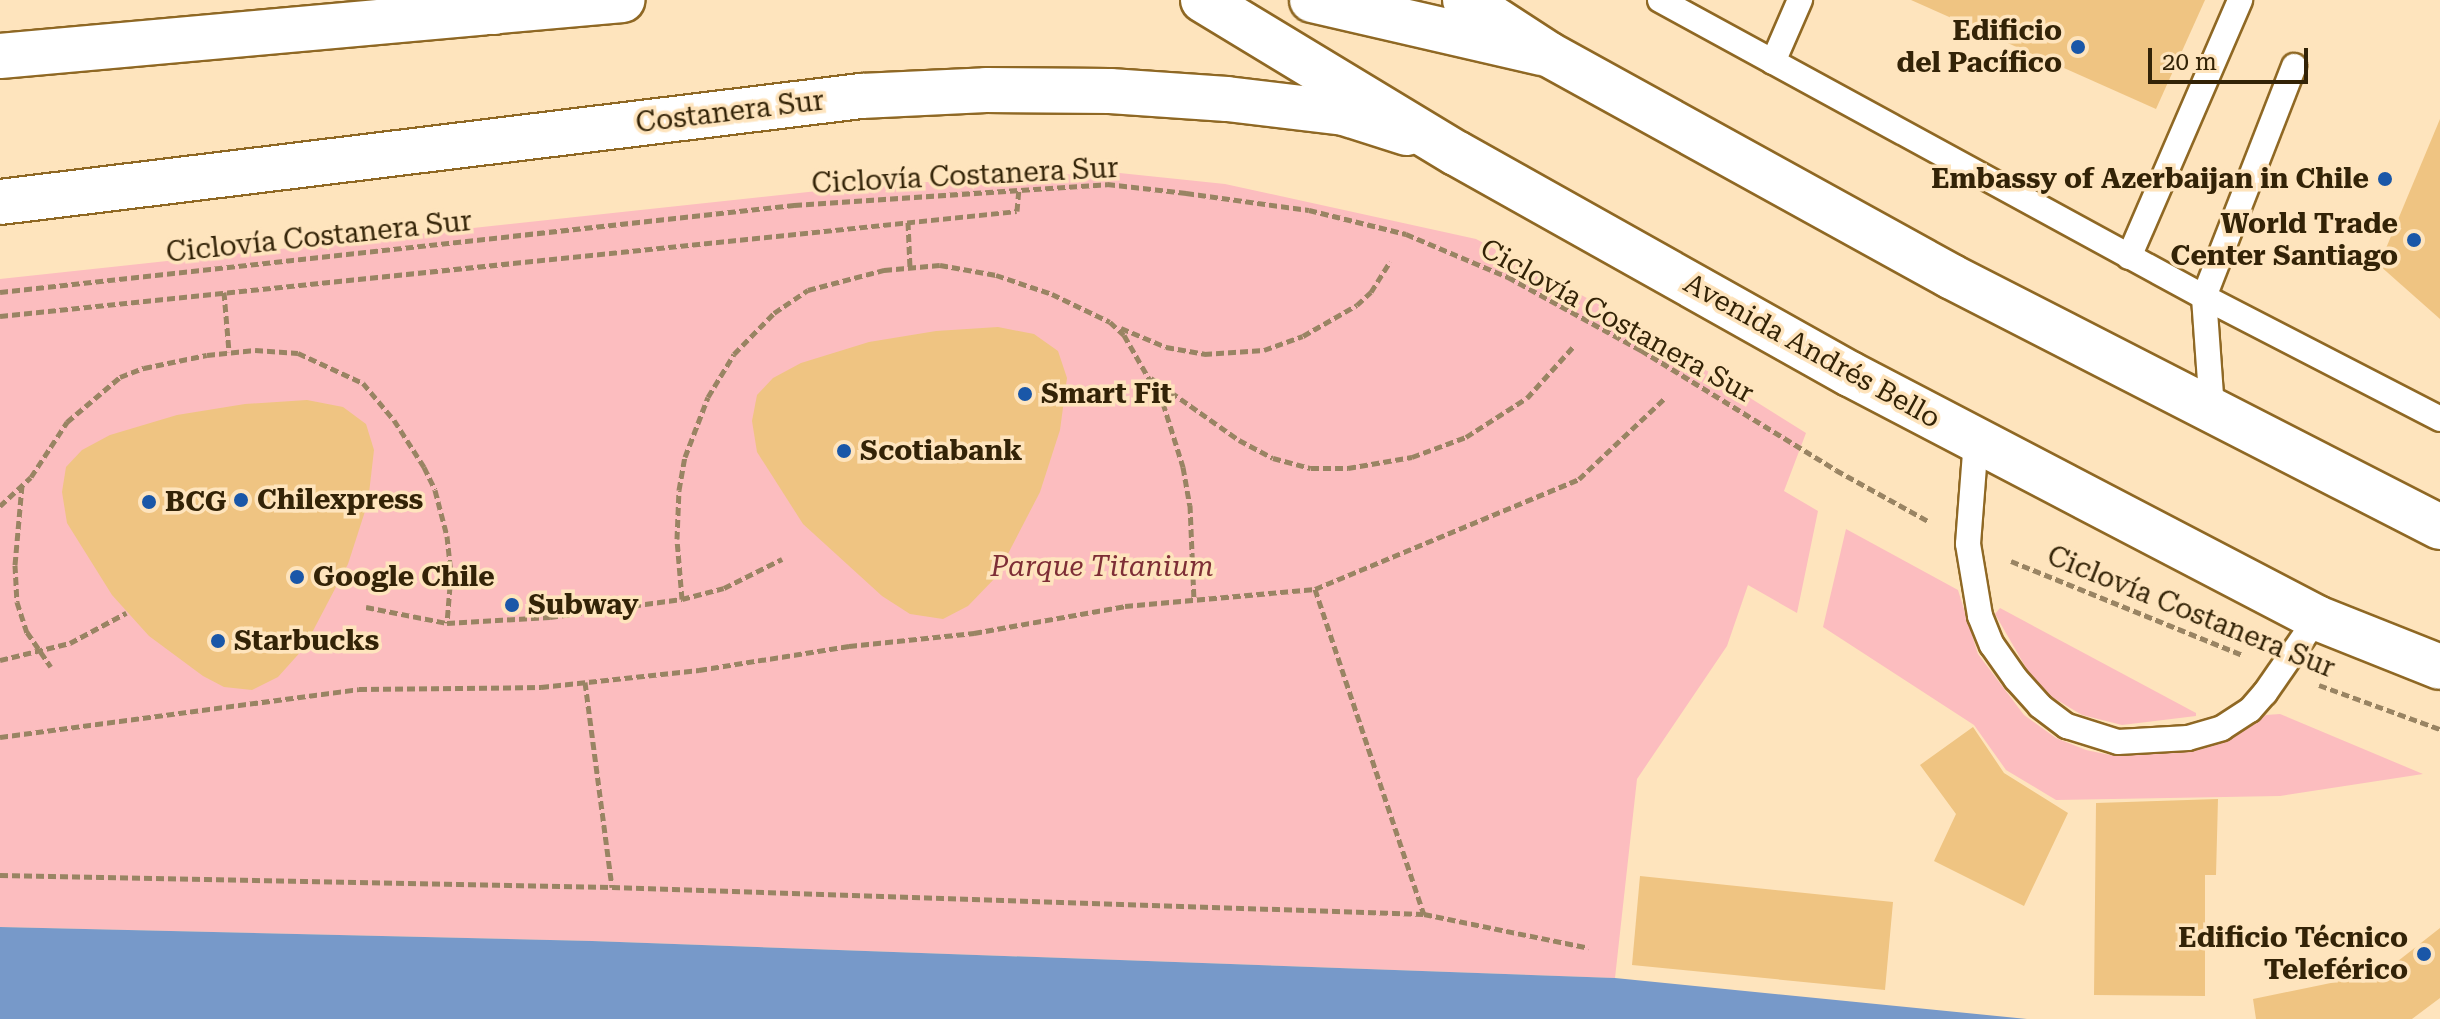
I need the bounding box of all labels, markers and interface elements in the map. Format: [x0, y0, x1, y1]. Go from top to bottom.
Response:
place label: Edificio del Pacífico [1896, 14, 2062, 80]
scale bar [2152, 32, 2312, 82]
marker: Edificio del Pacífico [2069, 38, 2087, 56]
text: 20 m [2162, 48, 2217, 76]
street label: Costanera Sur [634, 84, 826, 140]
street label: Ciclovía Costanera Sur [811, 151, 1119, 201]
place label: Embassy of Azerbaijan in Chile [1931, 162, 2369, 196]
marker: Embassy of Azerbaijan in Chile [2376, 170, 2394, 188]
street label: Ciclovía Costanera Sur [165, 204, 473, 270]
place label: World Trade Center Santiago [2171, 207, 2398, 273]
marker: World Trade Center Santiago [2405, 231, 2423, 249]
street label: Ciclovía Costanera Sur [1475, 232, 1759, 410]
street label: Avenida Andrés Bello [1678, 266, 1946, 436]
place label: Smart Fit [1041, 377, 1172, 411]
marker: Smart Fit [1016, 385, 1034, 403]
place label: Scotiabank [860, 434, 1022, 468]
marker: Scotiabank [835, 442, 853, 460]
place label: Chilexpress [257, 483, 423, 517]
place label: BCG [165, 485, 226, 519]
marker: Chilexpress [232, 491, 250, 509]
marker: BCG [140, 493, 158, 511]
street label: Ciclovía Costanera Sur [2042, 539, 2340, 685]
park label: Parque Titanium [991, 550, 1213, 584]
place label: Google Chile [313, 560, 495, 594]
marker: Google Chile [288, 568, 306, 586]
place label: Subway [528, 588, 639, 622]
marker: Subway [503, 596, 521, 614]
place label: Starbucks [234, 624, 379, 658]
marker: Starbucks [209, 632, 227, 650]
place label: Edificio Técnico Teleférico [2178, 921, 2408, 987]
marker: Edificio Técnico Teleférico [2415, 945, 2433, 963]

